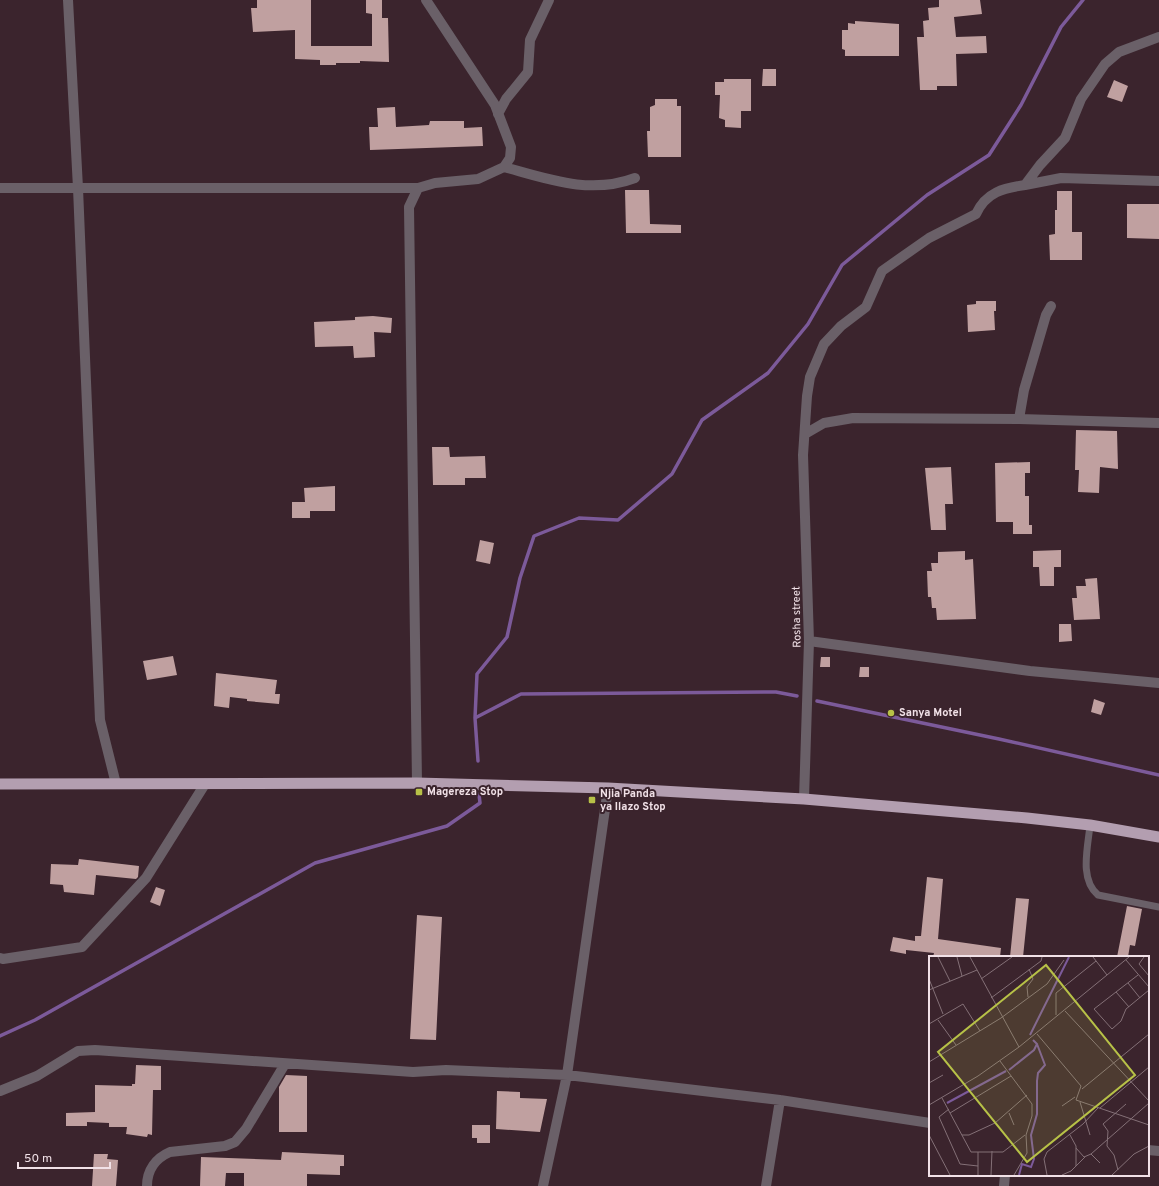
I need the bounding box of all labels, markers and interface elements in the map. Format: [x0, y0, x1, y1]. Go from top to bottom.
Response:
street label: Rosha street [789, 586, 805, 648]
place label: Sanya Motel [899, 706, 962, 720]
marker: Sanya Motel [886, 708, 896, 718]
place label: Magereza Stop [427, 785, 503, 799]
marker: Magereza Stop [414, 787, 424, 797]
place label: Njia Panda ya Ilazo Stop [600, 787, 666, 814]
marker: Njia Panda ya Ilazo Stop [587, 795, 597, 805]
inset map [929, 956, 1149, 1176]
scale bar [18, 1144, 110, 1170]
text: 50 m [24, 1151, 52, 1167]

